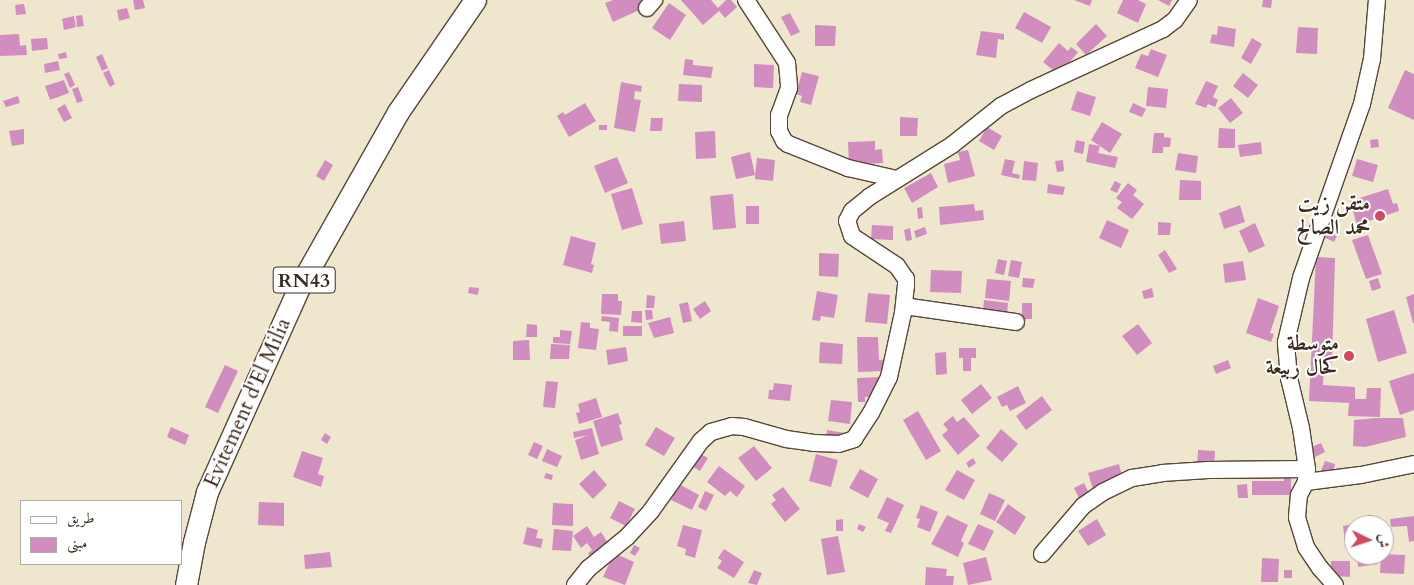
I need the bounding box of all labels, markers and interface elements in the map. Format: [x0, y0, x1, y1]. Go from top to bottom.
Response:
place label: متقن زيت محمد الصالح [1296, 191, 1370, 241]
marker: متقن زيت محمد الصالح [1374, 210, 1386, 222]
road number: RN43 [272, 262, 336, 298]
street label: Evitement d'El Milia [199, 314, 297, 492]
place label: متوسطة كحال ربيعة [1266, 331, 1339, 381]
marker: متوسطة كحال ربيعة [1343, 350, 1355, 362]
legend [20, 500, 182, 565]
text: طريق [67, 508, 94, 528]
north arrow [1344, 515, 1394, 565]
text: مبنى [67, 533, 87, 553]
text: ش [1374, 533, 1393, 549]

